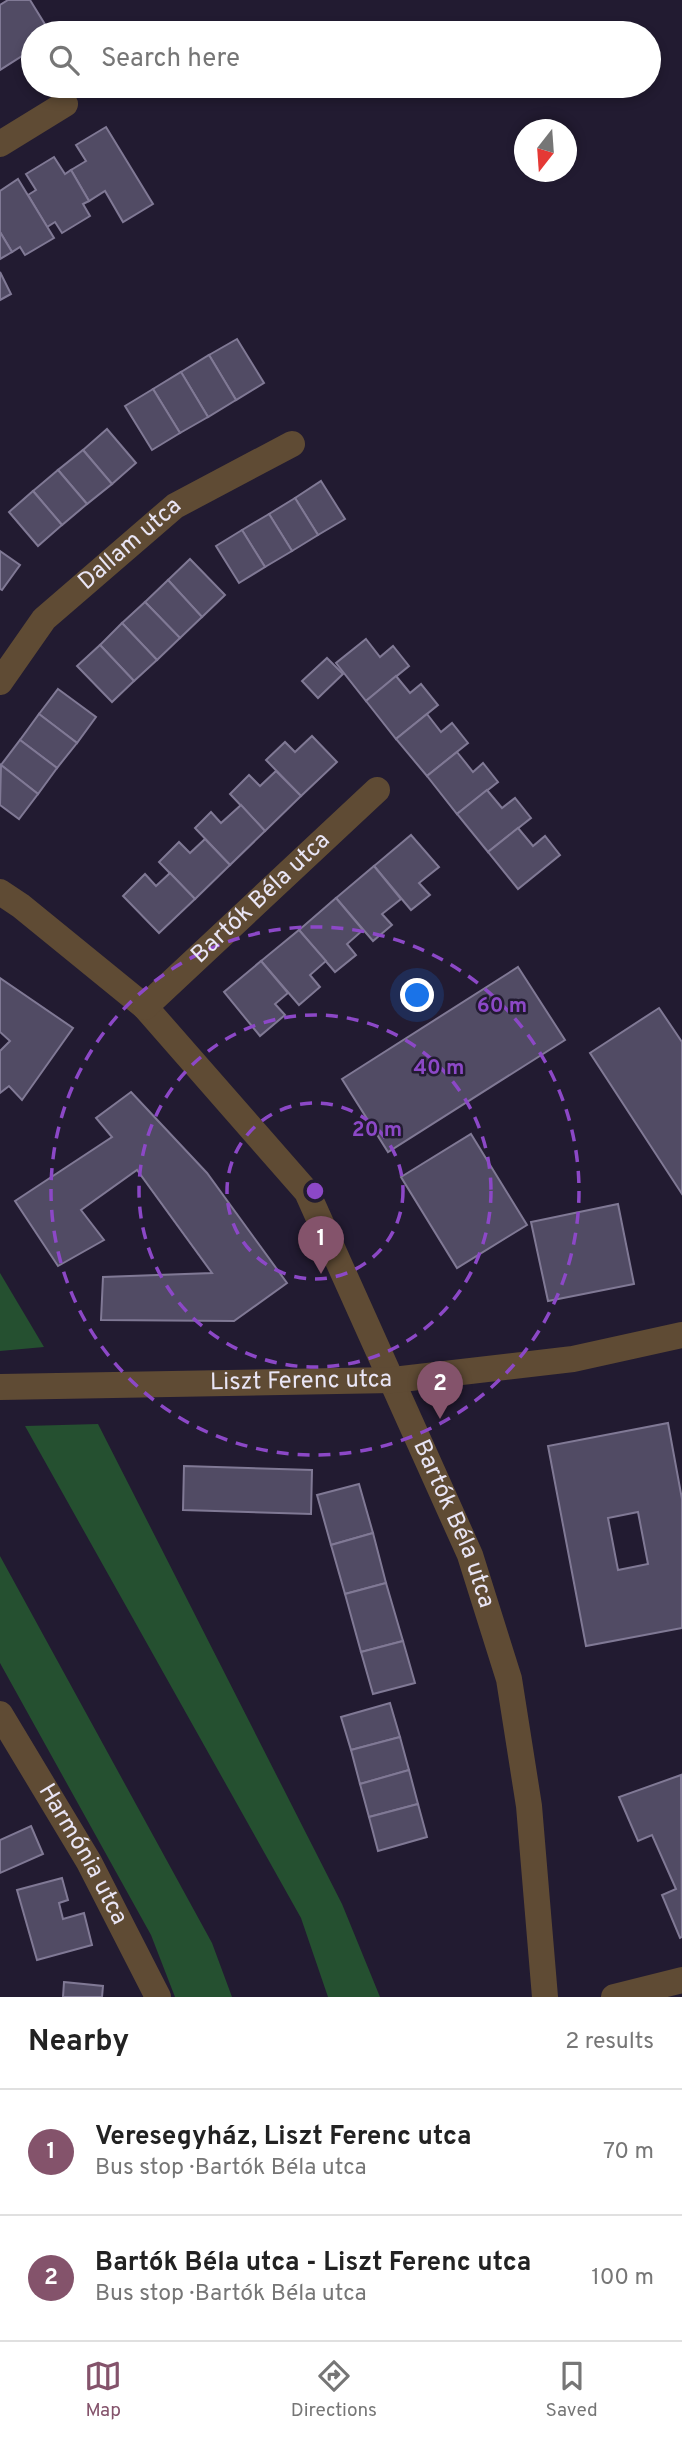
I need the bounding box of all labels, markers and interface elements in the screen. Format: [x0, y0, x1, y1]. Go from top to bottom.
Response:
search box [21, 21, 661, 98]
icon: search [45, 41, 83, 79]
text: Search here [101, 43, 240, 76]
north arrow [514, 119, 577, 182]
street label: Dallam utca [73, 492, 188, 597]
street label: Bartók Béla utca [185, 826, 337, 971]
your location [400, 978, 434, 1012]
text: 60 m [477, 993, 527, 1020]
text: 40 m [414, 1055, 464, 1082]
text: 20 m [352, 1117, 402, 1144]
centre of rings [303, 1179, 327, 1203]
pin: 1 [298, 1216, 344, 1274]
pin: 2 [417, 1361, 463, 1419]
street label: Liszt Ferenc utca [210, 1365, 392, 1398]
street label: Bartók Béla utca [405, 1435, 501, 1612]
street label: Harmónia utca [31, 1779, 134, 1930]
text: Nearby [28, 2024, 129, 2061]
text: 2 results [565, 2028, 654, 2057]
text: Veresegyház, Liszt Ferenc utca [95, 2121, 471, 2154]
text: 1 [46, 2138, 56, 2167]
text: 70 m [603, 2138, 654, 2167]
text: Bus stop · Bartók Béla utca [95, 2154, 367, 2183]
text: Bartók Béla utca - Liszt Ferenc utca [95, 2247, 531, 2280]
text: 2 [44, 2264, 58, 2293]
text: 100 m [591, 2264, 654, 2293]
text: Bus stop · Bartók Béla utca [95, 2280, 367, 2309]
tab: Map [84, 2357, 122, 2423]
tab: Directions [291, 2357, 377, 2423]
tab: Saved [546, 2357, 598, 2423]

